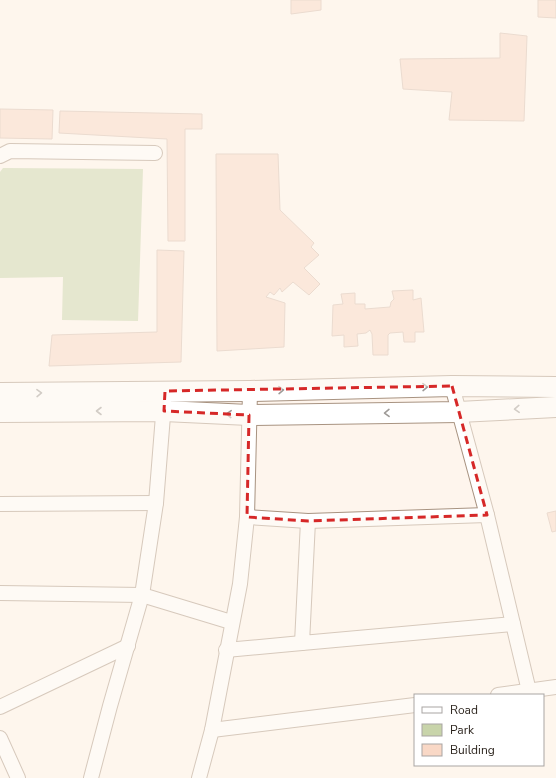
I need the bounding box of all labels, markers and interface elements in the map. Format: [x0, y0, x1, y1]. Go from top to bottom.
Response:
one-way arrow [422, 383, 428, 391]
one-way arrow [278, 386, 284, 394]
one-way arrow [36, 389, 42, 397]
one-way arrow [514, 404, 520, 413]
one-way arrow [96, 407, 102, 415]
one-way arrow [384, 409, 390, 417]
one-way arrow [226, 410, 232, 418]
legend [414, 694, 544, 766]
text: Road [450, 702, 478, 718]
text: Park [450, 722, 475, 738]
text: Building [450, 742, 495, 758]

